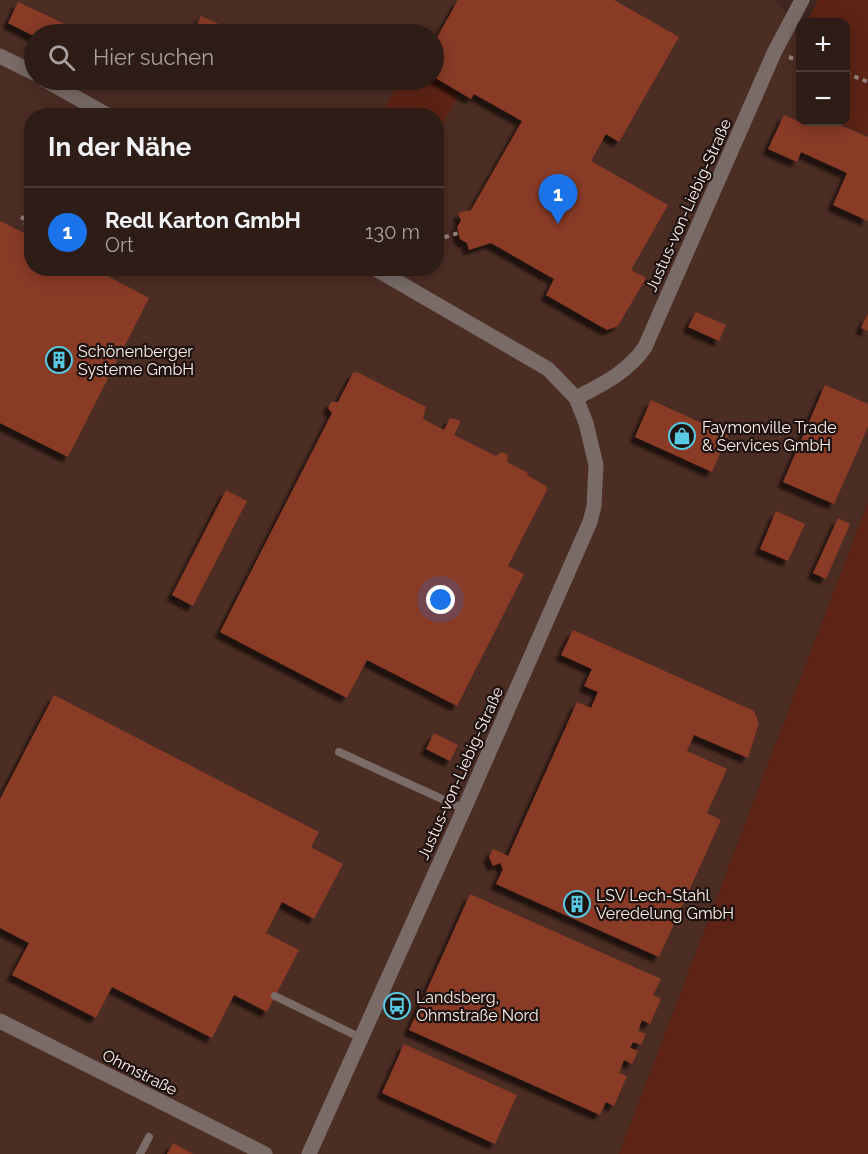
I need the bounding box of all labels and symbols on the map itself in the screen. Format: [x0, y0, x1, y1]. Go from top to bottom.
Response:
street label: Justus-von-Liebig-Straße [642, 116, 735, 295]
pin: 1 [538, 174, 578, 224]
place label: Schönenberger Systeme GmbH [78, 342, 194, 379]
building icon: Schönenberger Systeme GmbH [44, 345, 74, 375]
place label: Faymonville Trade & Services GmbH [702, 418, 837, 455]
shop icon: Faymonville Trade & Services GmbH [667, 421, 697, 451]
your location [426, 585, 455, 614]
street label: Justus-von-Liebig-Straße [414, 684, 507, 863]
place label: LSV Lech-Stahl Veredelung GmbH [596, 886, 734, 923]
building icon: LSV Lech-Stahl Veredelung GmbH [562, 889, 592, 919]
place label: Landsberg, Ohmstraße Nord [416, 988, 539, 1025]
bus stop icon: Landsberg, Ohmstraße Nord [382, 991, 412, 1021]
street label: Ohmstraße [99, 1045, 180, 1099]

